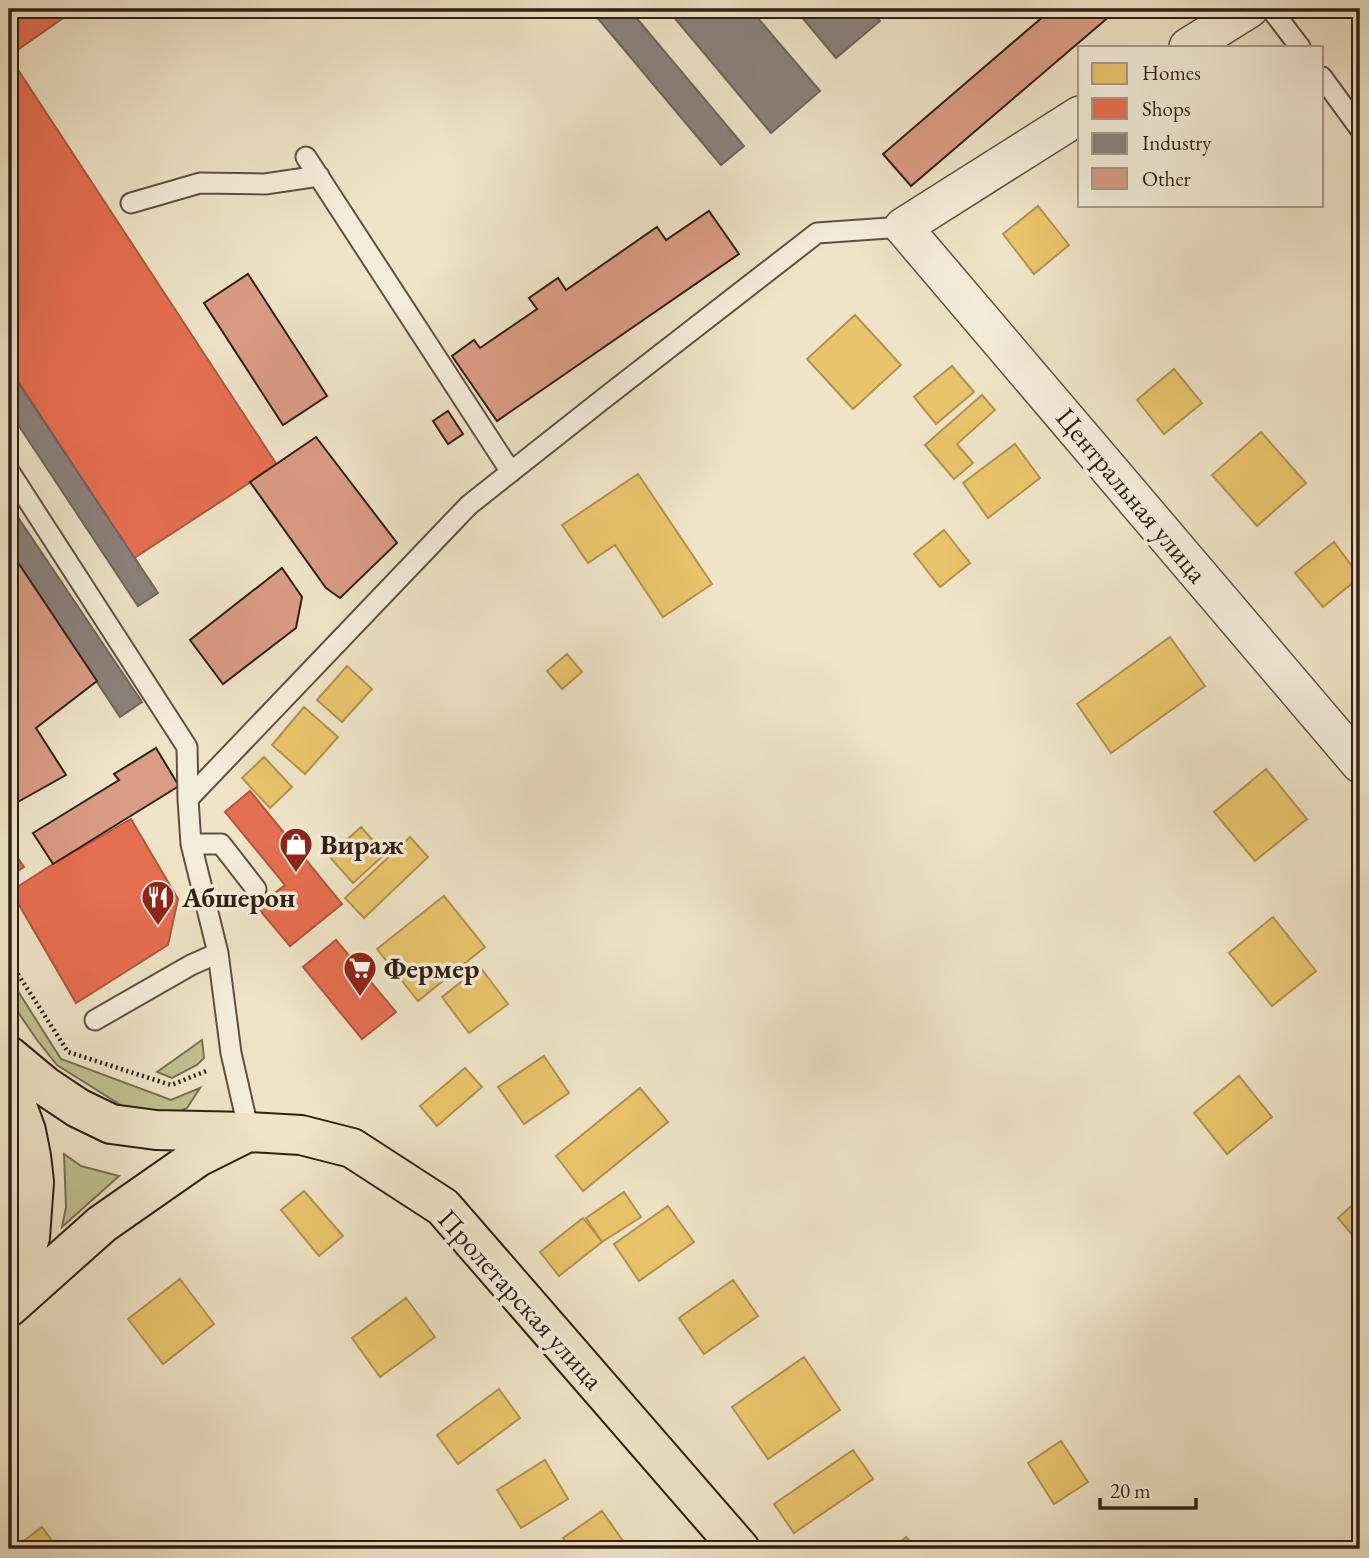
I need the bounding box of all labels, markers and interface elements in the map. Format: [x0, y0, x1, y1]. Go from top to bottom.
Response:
legend [1078, 46, 1324, 206]
text: Homes [1142, 59, 1201, 86]
text: Shops [1142, 95, 1191, 122]
text: Industry [1142, 129, 1212, 156]
text: Other [1142, 165, 1191, 192]
street label: Центральная улица [1048, 400, 1216, 591]
shop icon: Вираж [277, 825, 315, 874]
place label: Вираж [320, 826, 404, 862]
restaurant icon: Абшерон [139, 878, 177, 927]
place label: Абшерон [181, 879, 295, 915]
supermarket icon: Фермер [341, 949, 379, 998]
place label: Фермер [384, 950, 479, 986]
street label: Пролетарская улица [430, 1201, 612, 1398]
scale bar [1100, 1467, 1196, 1511]
text: 20 m [1110, 1477, 1151, 1504]

